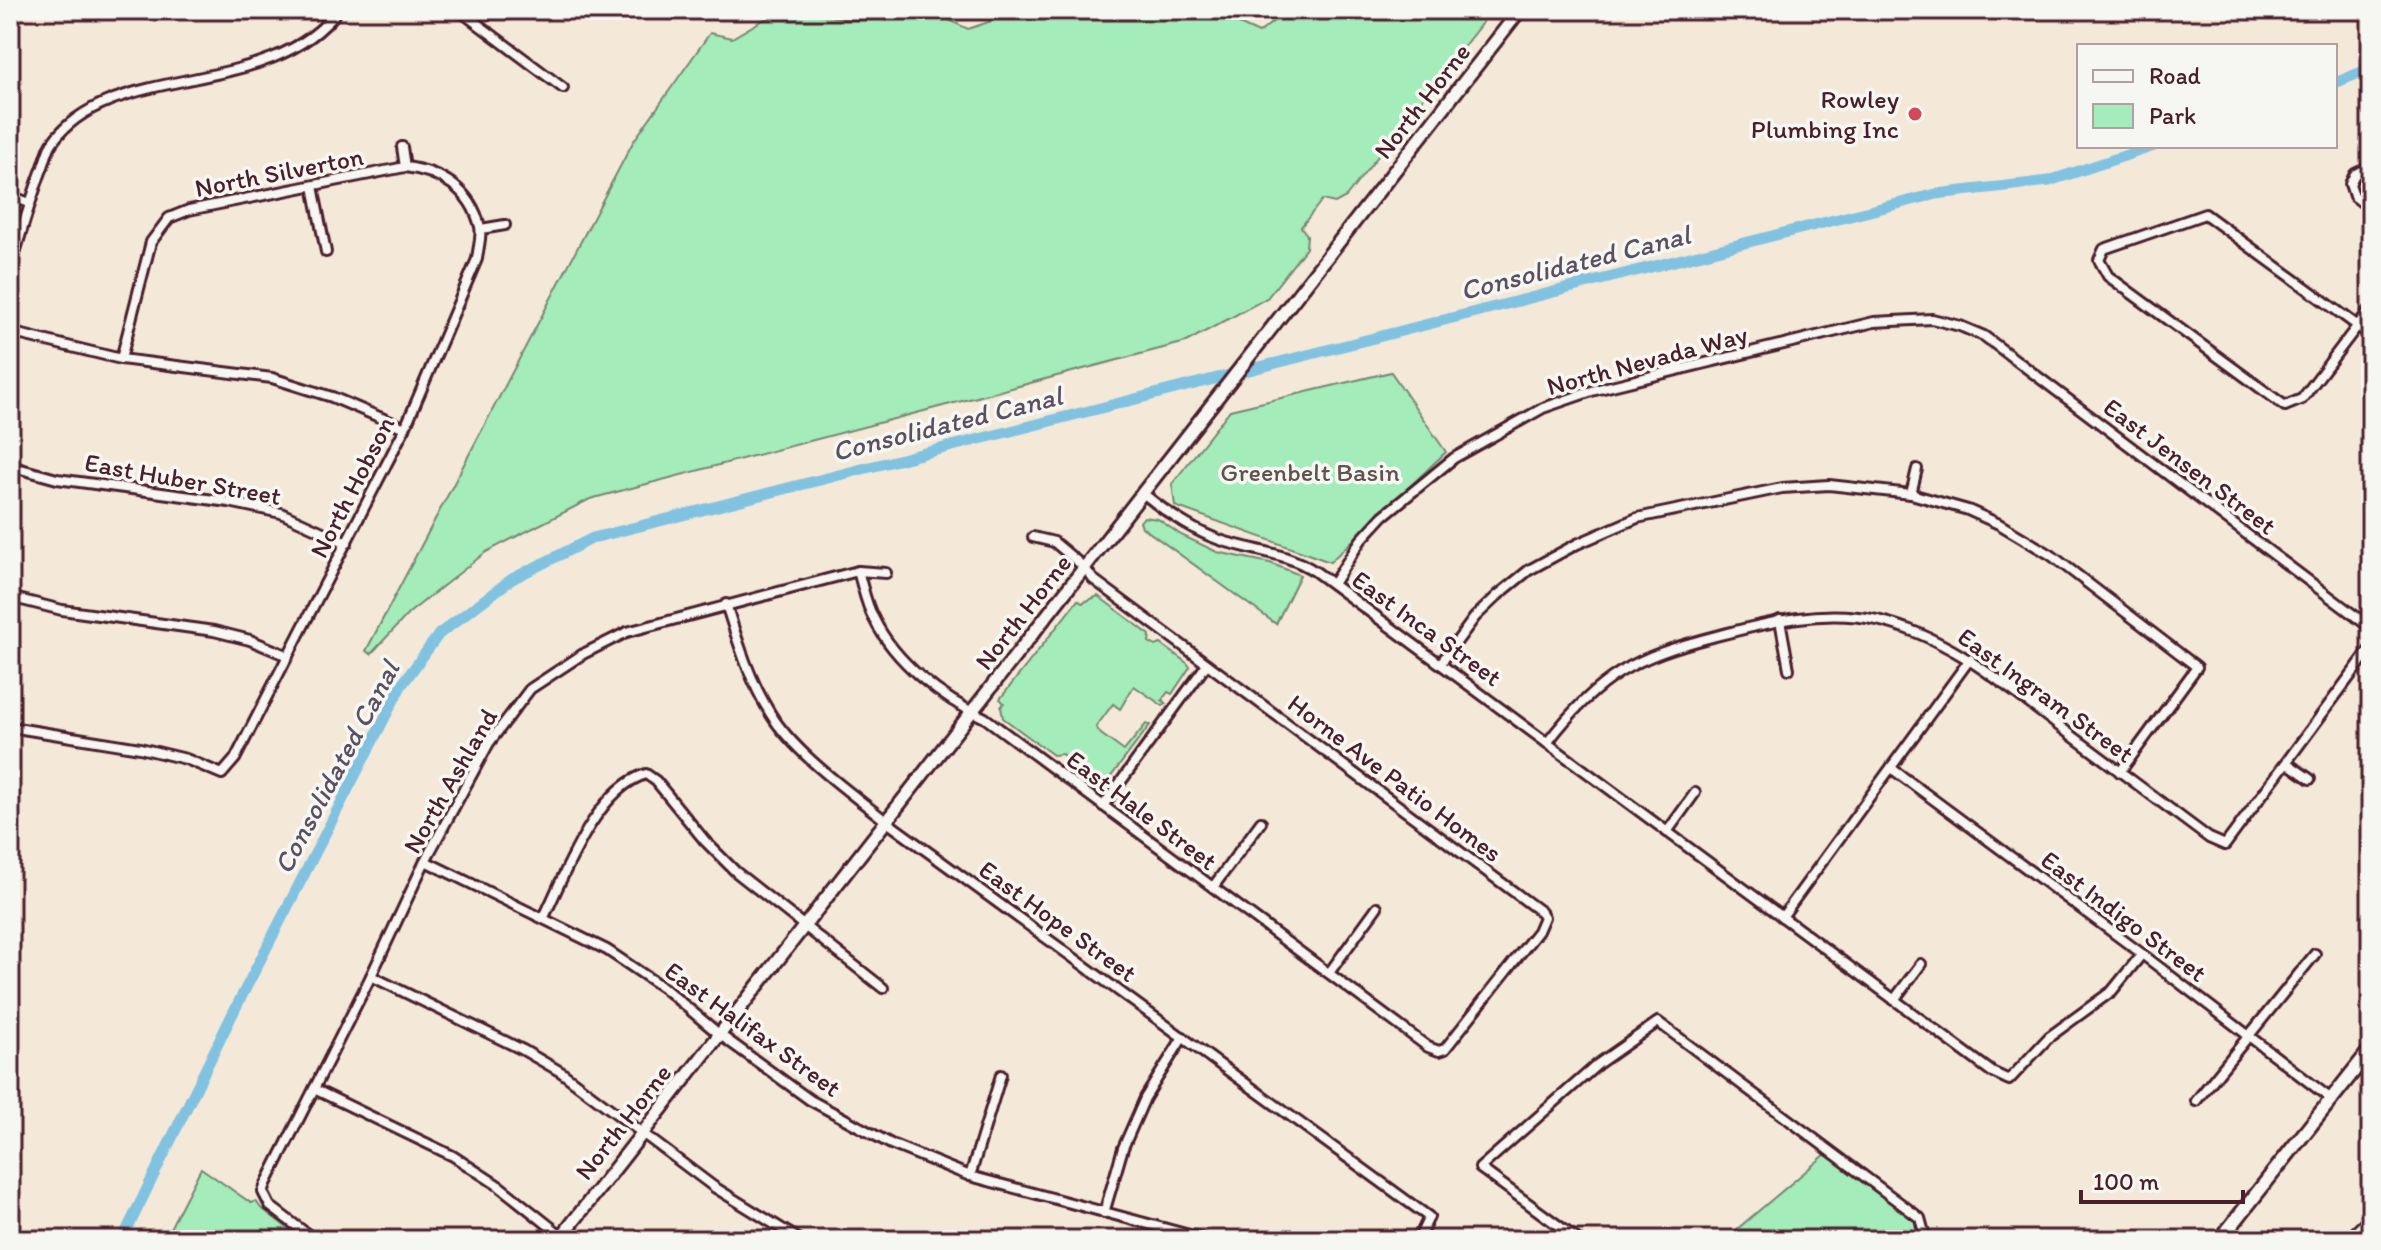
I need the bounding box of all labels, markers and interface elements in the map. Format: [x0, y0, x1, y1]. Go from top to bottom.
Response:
street label: North Horne [1367, 37, 1477, 165]
legend [2077, 44, 2337, 148]
text: Road [2149, 61, 2201, 90]
place label: Rowley Plumbing Inc [1751, 83, 1899, 145]
text: Park [2149, 101, 2196, 130]
marker: Rowley Plumbing Inc [1906, 105, 1924, 123]
street label: North Silverton [192, 140, 366, 204]
water label: Consolidated Canal [1456, 216, 1696, 307]
street label: North Nevada Way [1543, 318, 1751, 402]
water label: Consolidated Canal [828, 377, 1068, 468]
street label: East Jensen Street [2097, 391, 2283, 541]
street label: North Hobson [303, 411, 402, 563]
street label: East Huber Street [82, 446, 284, 512]
park label: Greenbelt Basin [1220, 456, 1400, 488]
street label: North Horne [968, 548, 1078, 676]
street label: East Inca Street [1346, 563, 1508, 693]
street label: East Ingram Street [1952, 620, 2140, 770]
water label: Consolidated Canal [266, 653, 407, 879]
street label: Horne Ave Patio Homes [1282, 687, 1508, 869]
street label: North Ashland [396, 703, 504, 859]
street label: East Hale Street [1060, 743, 1224, 877]
street label: East Indigo Street [2035, 843, 2213, 989]
street label: East Hope Street [973, 853, 1143, 989]
street label: East Halifax Street [659, 954, 848, 1104]
street label: North Horne [568, 1058, 678, 1186]
scale bar [2081, 1154, 2243, 1204]
text: 100 m [2093, 1167, 2159, 1196]

